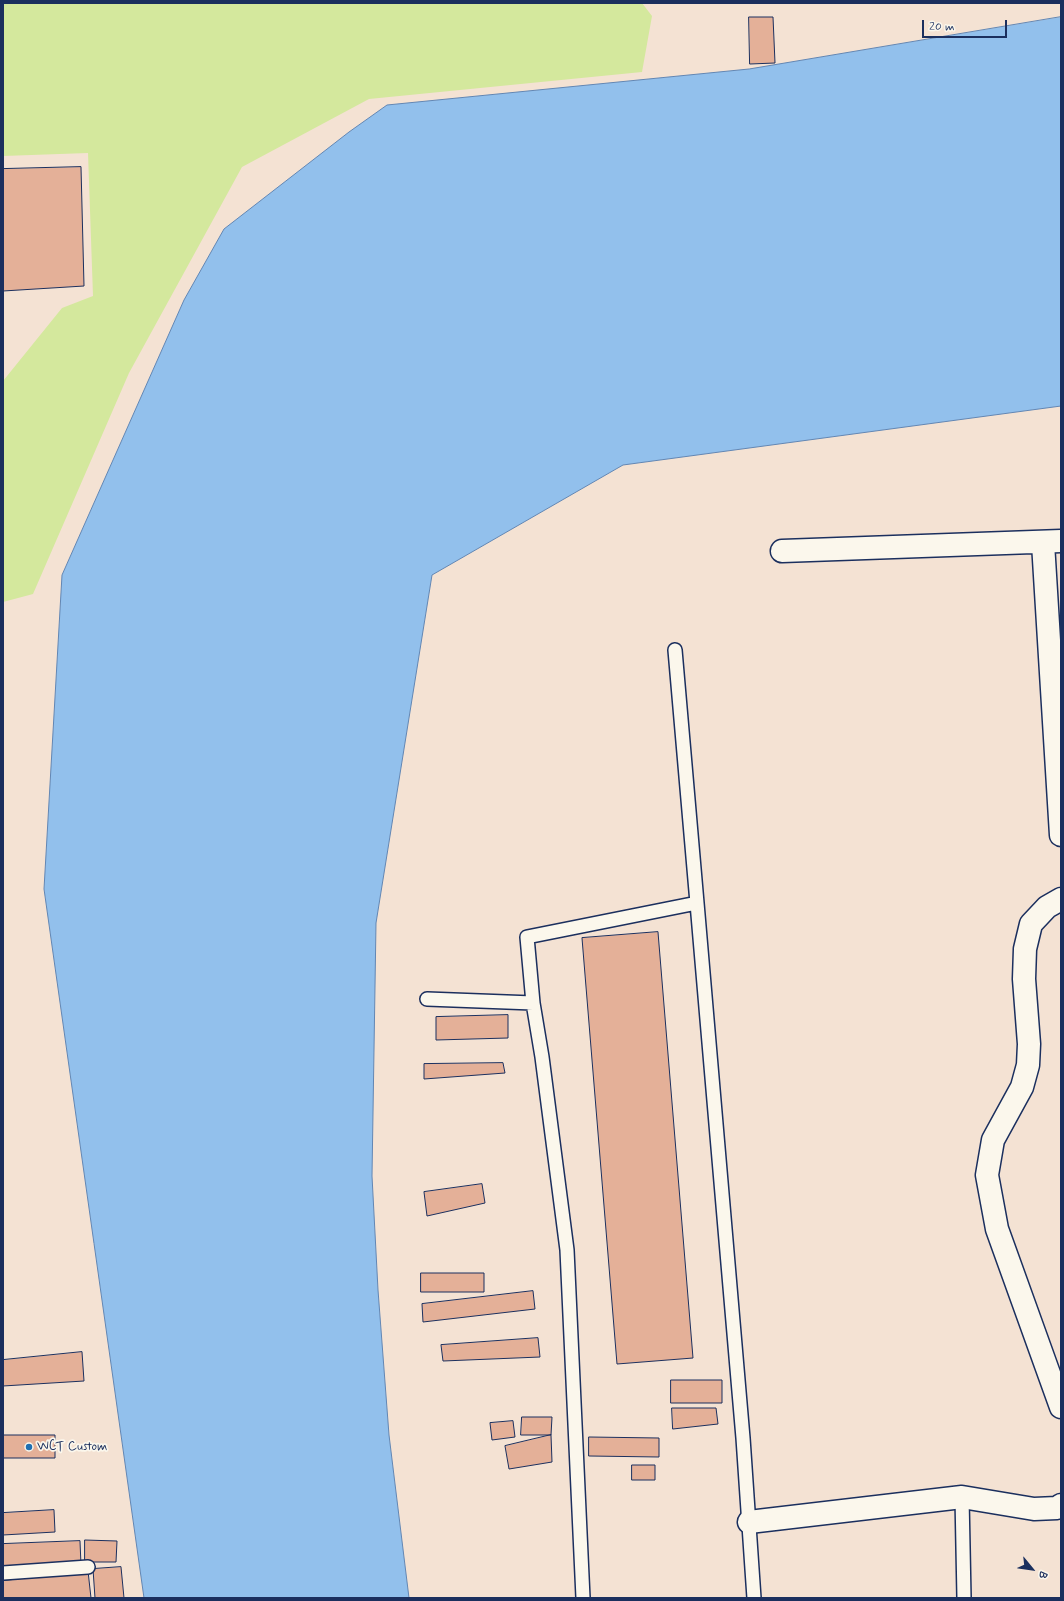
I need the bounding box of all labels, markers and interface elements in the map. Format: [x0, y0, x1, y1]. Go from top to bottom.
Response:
scale bar [924, 12, 1009, 38]
text: 20 m [929, 19, 955, 35]
place label: WCT Custom [37, 1439, 107, 1455]
marker: WCT Custom [24, 1442, 34, 1452]
north arrow [1012, 1549, 1052, 1589]
text: B [1035, 1568, 1050, 1581]

